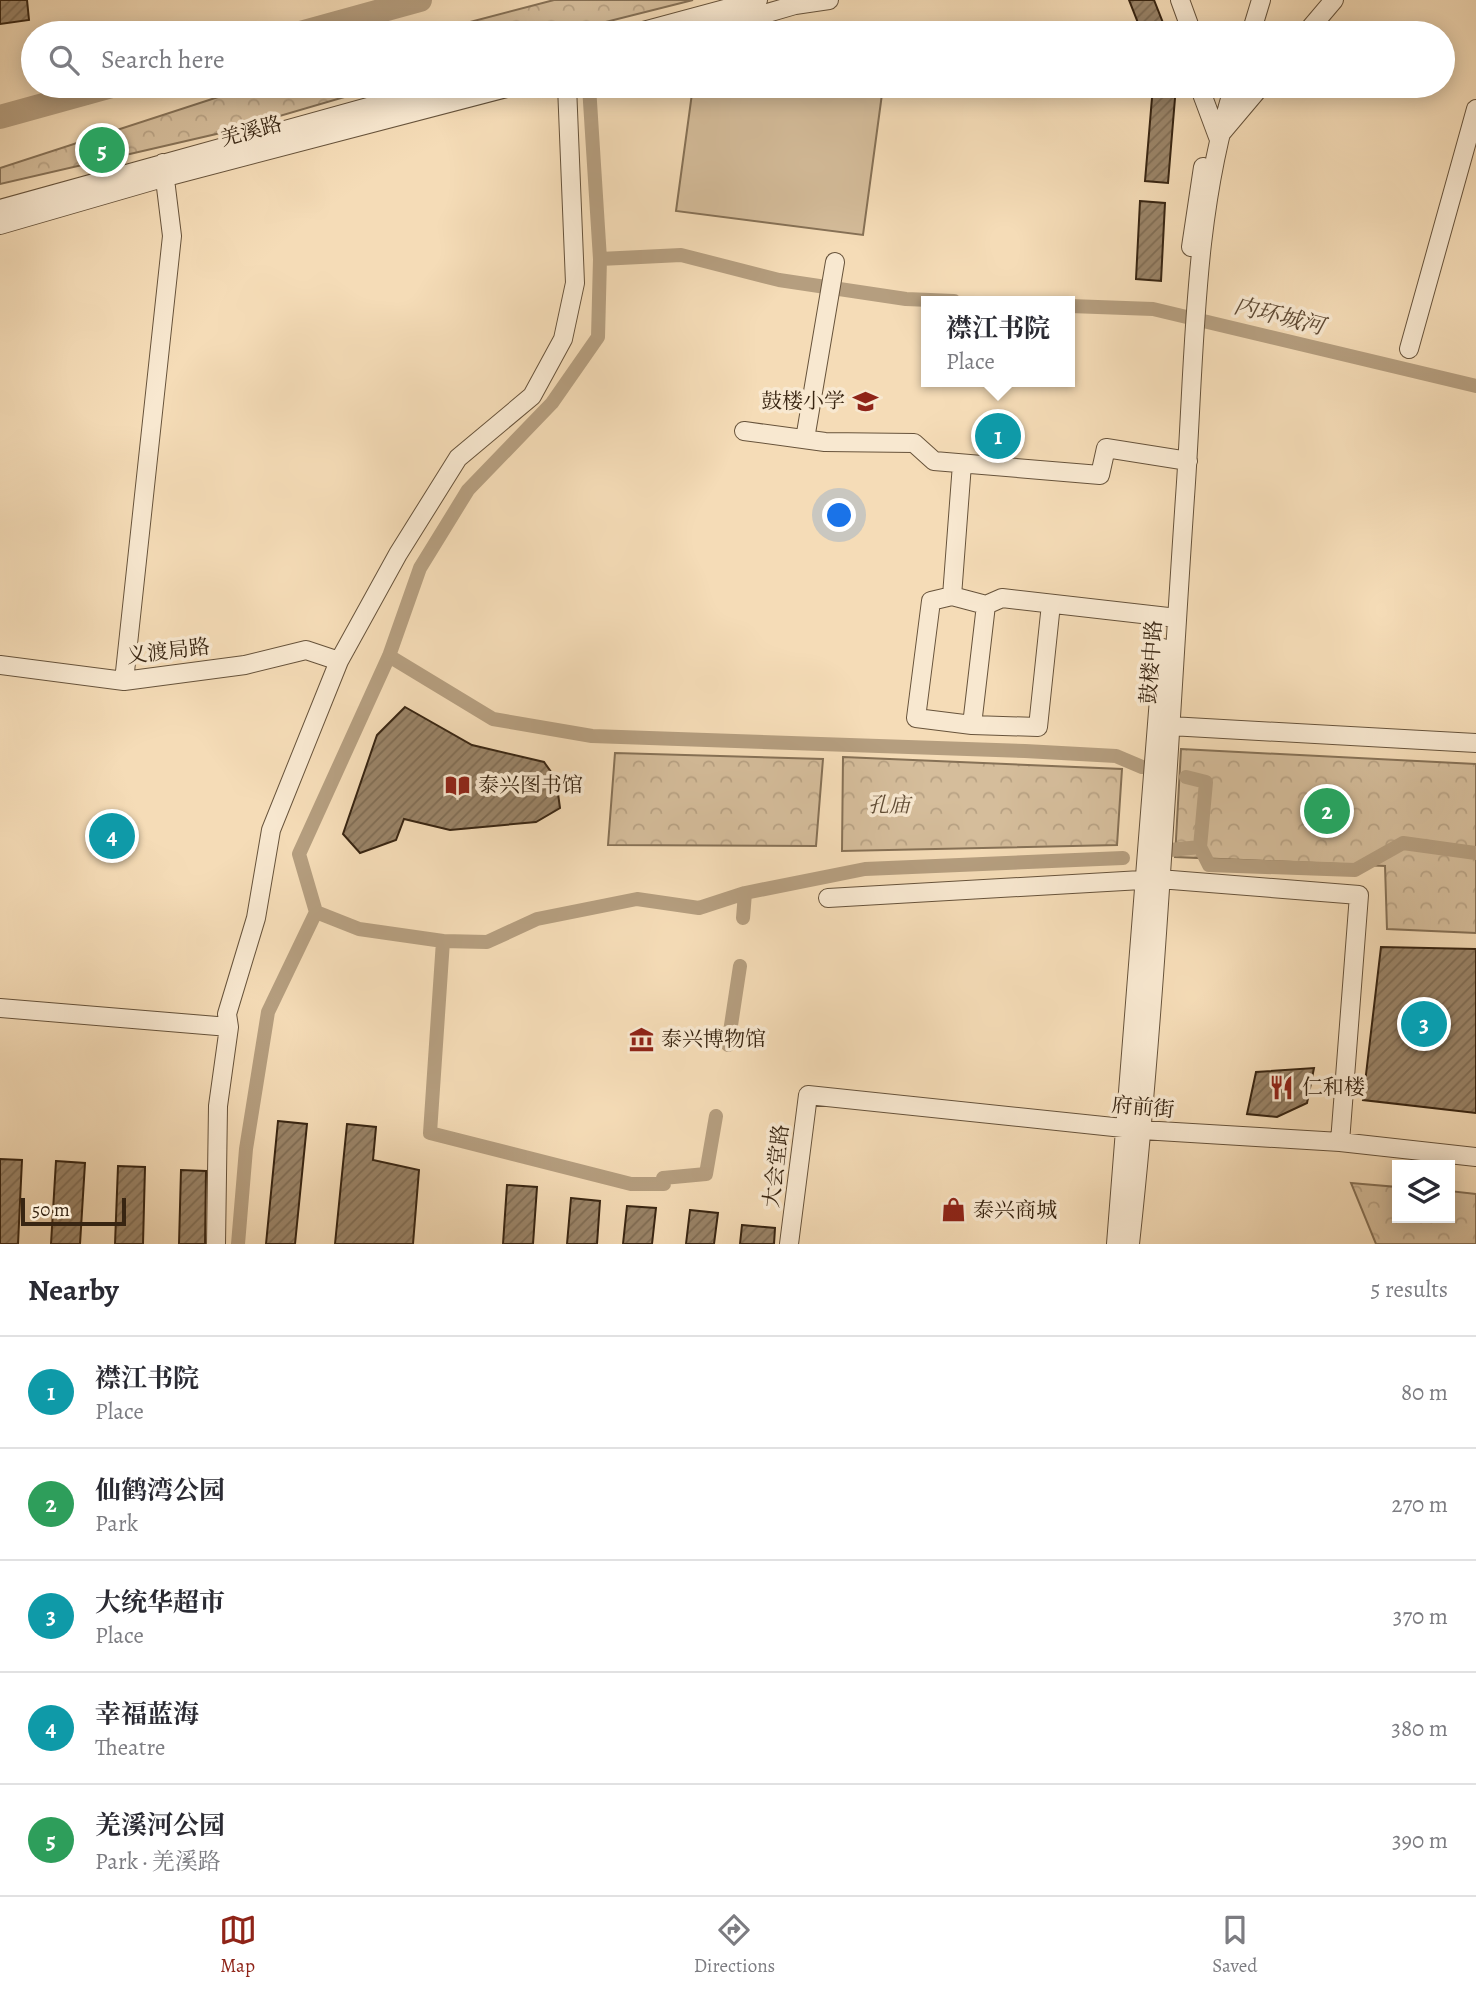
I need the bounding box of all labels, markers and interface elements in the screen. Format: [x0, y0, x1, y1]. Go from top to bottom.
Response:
search box [21, 21, 1455, 98]
icon: search [45, 41, 83, 79]
text: Search here [101, 42, 225, 77]
street label: 羌溪路 [217, 109, 285, 153]
pin: 5 [79, 124, 125, 176]
water label: 内环城河 [1231, 290, 1331, 343]
popup [921, 296, 1075, 387]
text: 襟江书院 [946, 311, 1050, 346]
text: Place [946, 346, 995, 377]
place label: 鼓楼小学 [761, 387, 845, 415]
school or university icon: 鼓楼小学 [851, 387, 879, 415]
pin: 1 [975, 410, 1021, 462]
your location [822, 498, 856, 532]
street label: 鼓楼中路 [1134, 619, 1168, 705]
street label: 义渡局路 [125, 632, 211, 670]
library icon: 泰兴图书馆 [444, 771, 472, 799]
place label: 泰兴图书馆 [478, 771, 583, 799]
pin: 2 [1304, 785, 1350, 837]
park label: 孔庙 [868, 791, 913, 819]
pin: 4 [89, 810, 135, 862]
pin: 3 [1401, 998, 1447, 1050]
museum icon: 泰兴博物馆 [627, 1025, 655, 1053]
place label: 泰兴博物馆 [661, 1025, 766, 1053]
restaurant icon: 仁和楼 [1268, 1073, 1296, 1101]
place label: 仁和楼 [1302, 1073, 1365, 1101]
street label: 府前街 [1110, 1090, 1176, 1124]
street label: 大会堂路 [757, 1123, 795, 1209]
map controls [1392, 1160, 1455, 1223]
button: layers [1392, 1160, 1455, 1223]
scale bar [21, 1195, 126, 1227]
shop icon: 泰兴商城 [939, 1196, 967, 1224]
place label: 泰兴商城 [973, 1196, 1057, 1224]
text: 50 m [32, 1197, 70, 1223]
text: Nearby [28, 1270, 119, 1310]
text: 5 results [1371, 1274, 1448, 1305]
text: 襟江书院 [95, 1361, 199, 1396]
text: 1 [47, 1377, 55, 1408]
text: 80 m [1401, 1377, 1448, 1408]
text: Place [95, 1396, 144, 1427]
text: 仙鹤湾公园 [95, 1473, 225, 1508]
text: 2 [45, 1489, 57, 1520]
text: 270 m [1391, 1489, 1448, 1520]
text: Park [95, 1508, 138, 1539]
text: 大统华超市 [95, 1585, 225, 1620]
text: 3 [46, 1601, 56, 1632]
text: 370 m [1393, 1601, 1448, 1632]
text: Place [95, 1620, 144, 1651]
text: 幸福蓝海 [95, 1697, 199, 1732]
text: 4 [46, 1713, 56, 1744]
text: 380 m [1391, 1713, 1448, 1744]
text: Theatre [95, 1732, 165, 1763]
text: 羌溪河公园 [95, 1808, 225, 1843]
text: 5 [46, 1825, 56, 1856]
text: 390 m [1392, 1825, 1448, 1856]
text: Park · 羌溪路 [95, 1846, 221, 1877]
tab: Map [219, 1911, 257, 1979]
tab: Directions [694, 1911, 775, 1979]
tab: Saved [1212, 1911, 1257, 1979]

